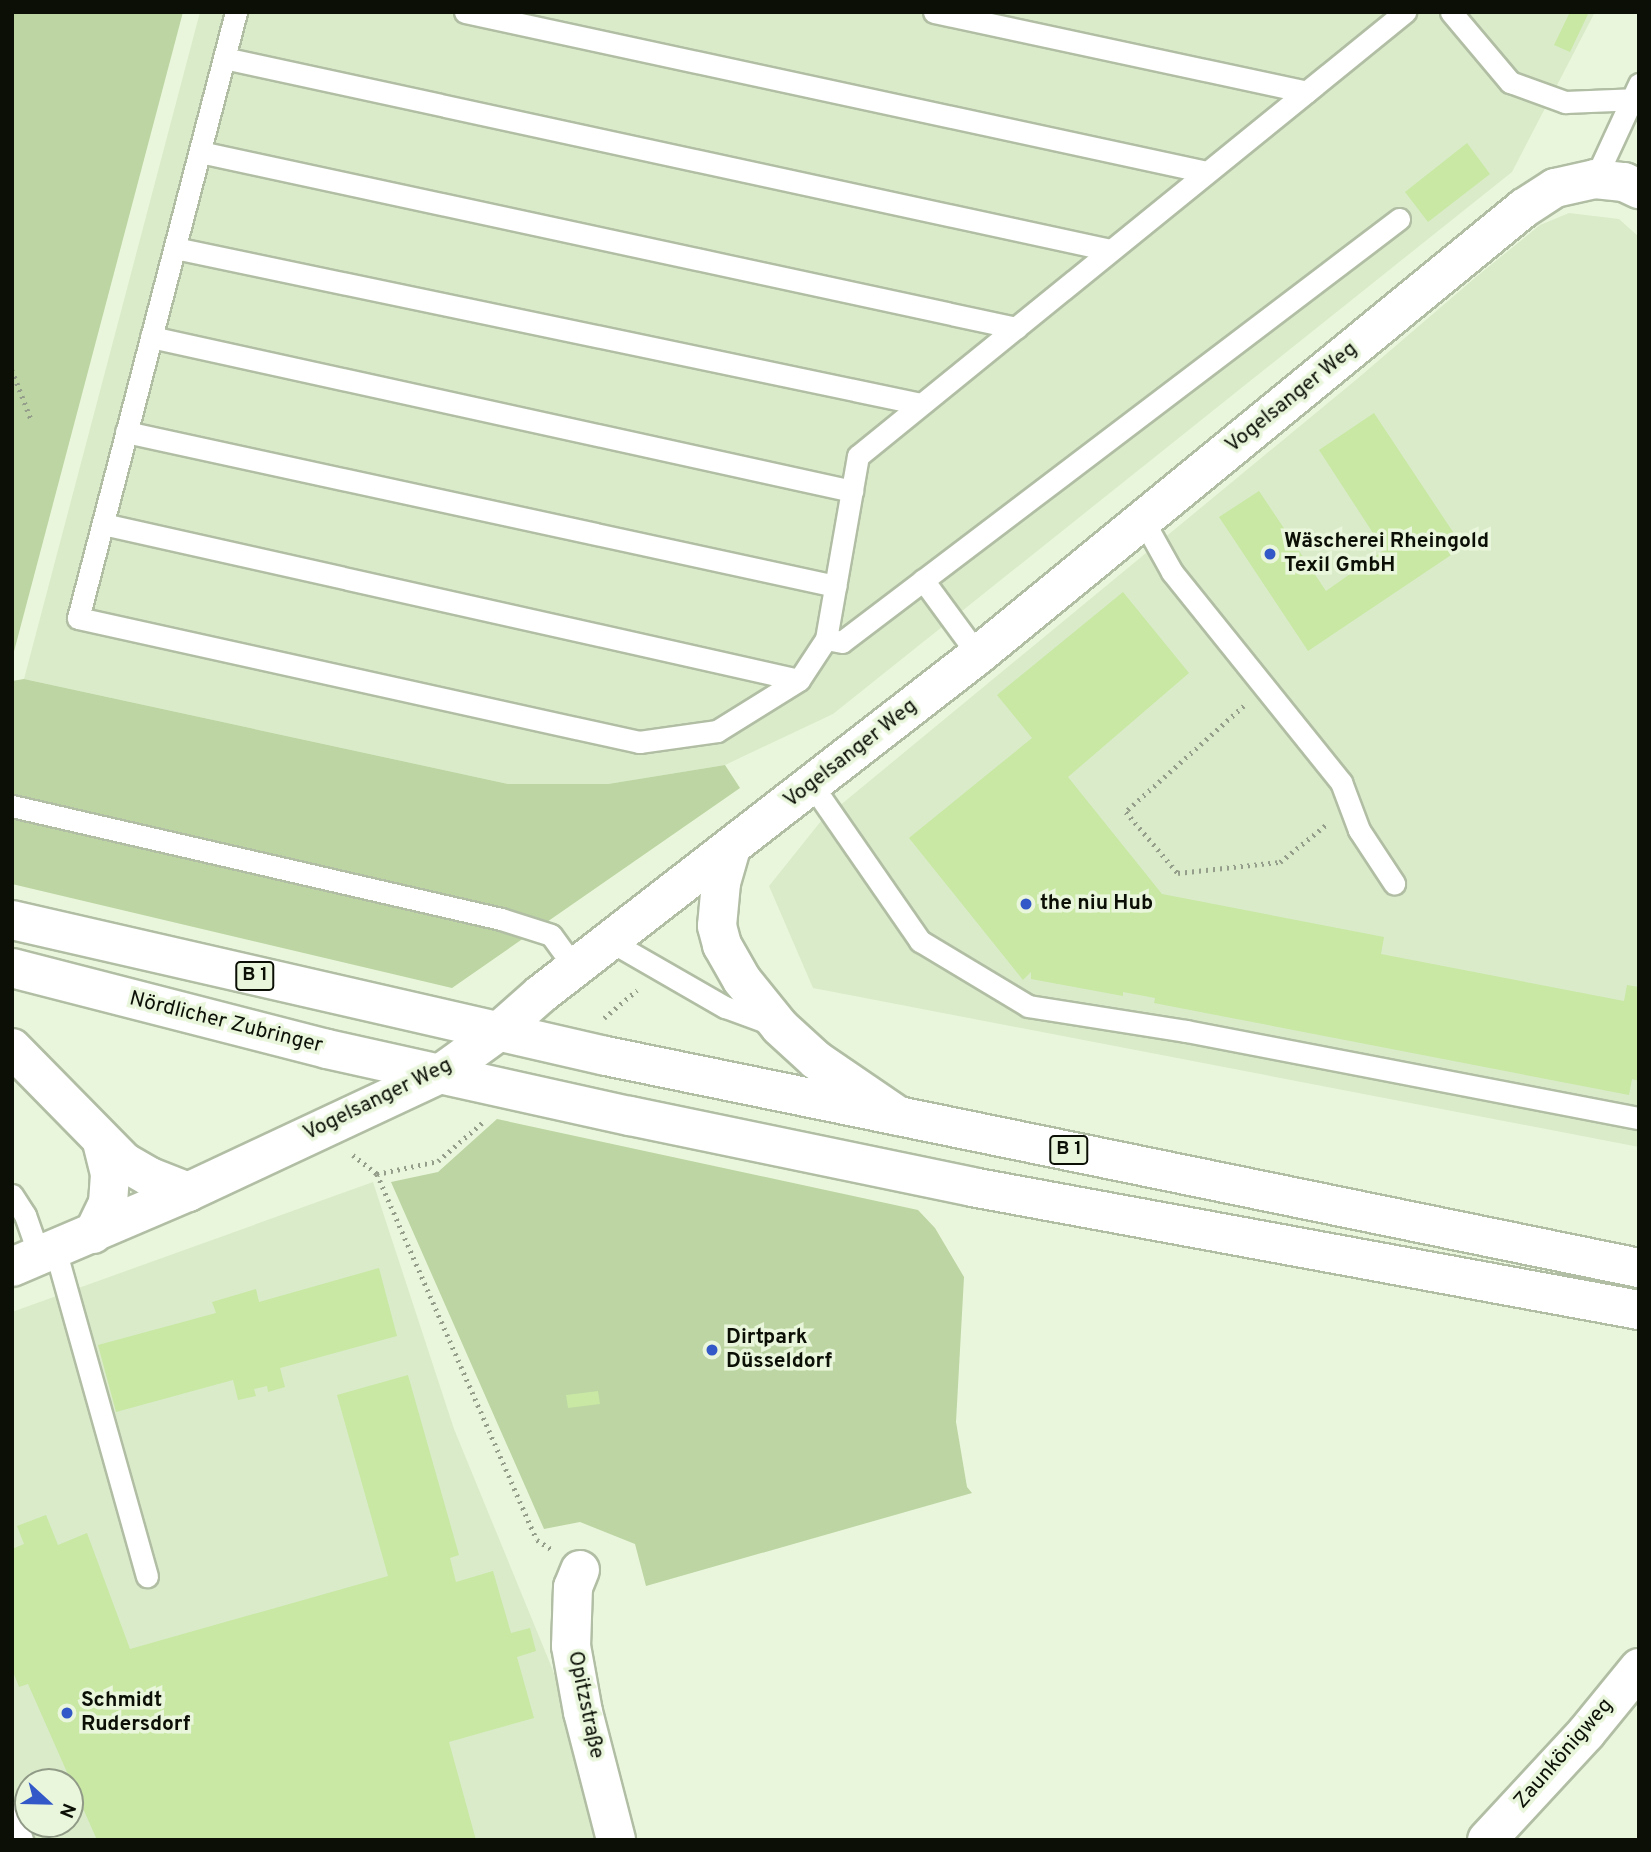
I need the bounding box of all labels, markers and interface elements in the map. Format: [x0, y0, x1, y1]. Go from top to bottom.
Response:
street label: Vogelsanger Weg [1221, 337, 1363, 459]
place label: Wäscherei Rheingold Texil GmbH [1284, 529, 1489, 579]
marker: Wäscherei Rheingold Texil GmbH [1262, 546, 1278, 562]
street label: Vogelsanger Weg [779, 694, 923, 814]
place label: the niu Hub [1040, 891, 1153, 917]
marker: the niu Hub [1018, 896, 1034, 912]
road number: B 1 [234, 960, 276, 992]
street label: Nördlicher Zubringer [127, 987, 325, 1059]
street label: Vogelsanger Weg [299, 1053, 457, 1147]
road number: B 1 [1048, 1134, 1090, 1166]
place label: Dirtpark Düsseldorf [726, 1325, 832, 1375]
marker: Dirtpark Düsseldorf [704, 1342, 720, 1358]
street label: Opitzstraße [561, 1649, 609, 1761]
place label: Schmidt Rudersdorf [81, 1688, 190, 1738]
street label: Zaunkönigweg [1509, 1694, 1619, 1814]
marker: Schmidt Rudersdorf [59, 1705, 75, 1721]
north arrow [14, 1768, 84, 1838]
text: N [53, 1799, 80, 1821]

